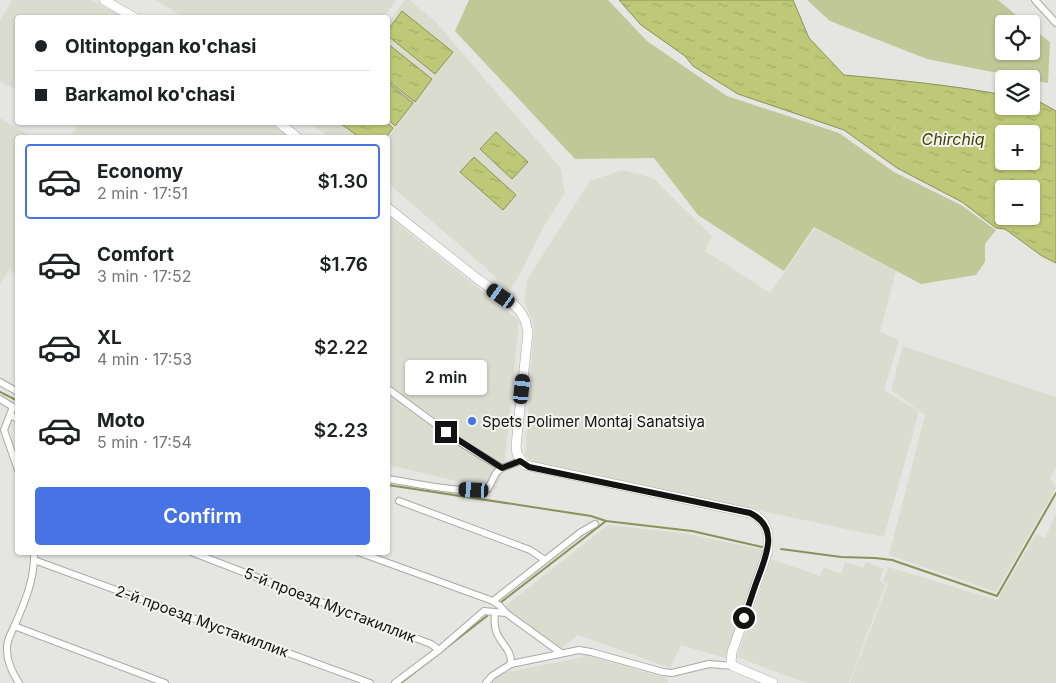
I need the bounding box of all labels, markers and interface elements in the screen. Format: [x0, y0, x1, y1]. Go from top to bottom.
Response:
map controls [995, 15, 1040, 225]
button: locate [995, 15, 1040, 60]
text: Oltintopgan ko'chasi [65, 35, 257, 58]
button: layers [995, 70, 1040, 115]
text: Barkamol ko'chasi [65, 83, 235, 106]
button: + [995, 125, 1040, 170]
water label: Chirchiq [921, 129, 985, 149]
icon: car [37, 159, 82, 204]
text: Economy [97, 160, 183, 183]
text: $1.30 [317, 170, 368, 193]
button: − [995, 180, 1040, 225]
text: 2 min · 17:51 [97, 183, 188, 203]
icon: car [37, 242, 82, 287]
text: Comfort [97, 243, 174, 266]
text: $1.76 [319, 253, 368, 276]
text: 3 min · 17:52 [97, 266, 191, 286]
car [484, 281, 517, 311]
icon: car [37, 325, 82, 370]
text: XL [97, 326, 122, 349]
text: $2.22 [314, 336, 368, 359]
text: 4 min · 17:53 [97, 349, 192, 369]
callout: 2 min [405, 360, 487, 394]
text: 2 min [425, 367, 467, 387]
car [512, 373, 531, 405]
icon: car [37, 408, 82, 453]
text: Moto [97, 409, 145, 432]
place label: Spets Polimer Montaj Sanatsiya [482, 412, 705, 431]
marker: Spets Polimer Montaj Sanatsiya [466, 415, 478, 427]
text: $2.23 [314, 419, 368, 442]
route end [435, 421, 457, 443]
text: 5 min · 17:54 [97, 432, 192, 452]
car [458, 482, 489, 498]
button: Confirm [35, 487, 370, 545]
street label: 5-й проезд Мустакиллик [241, 563, 419, 647]
street label: 2-й проезд Мустакиллик [113, 581, 291, 661]
route start [733, 607, 755, 629]

